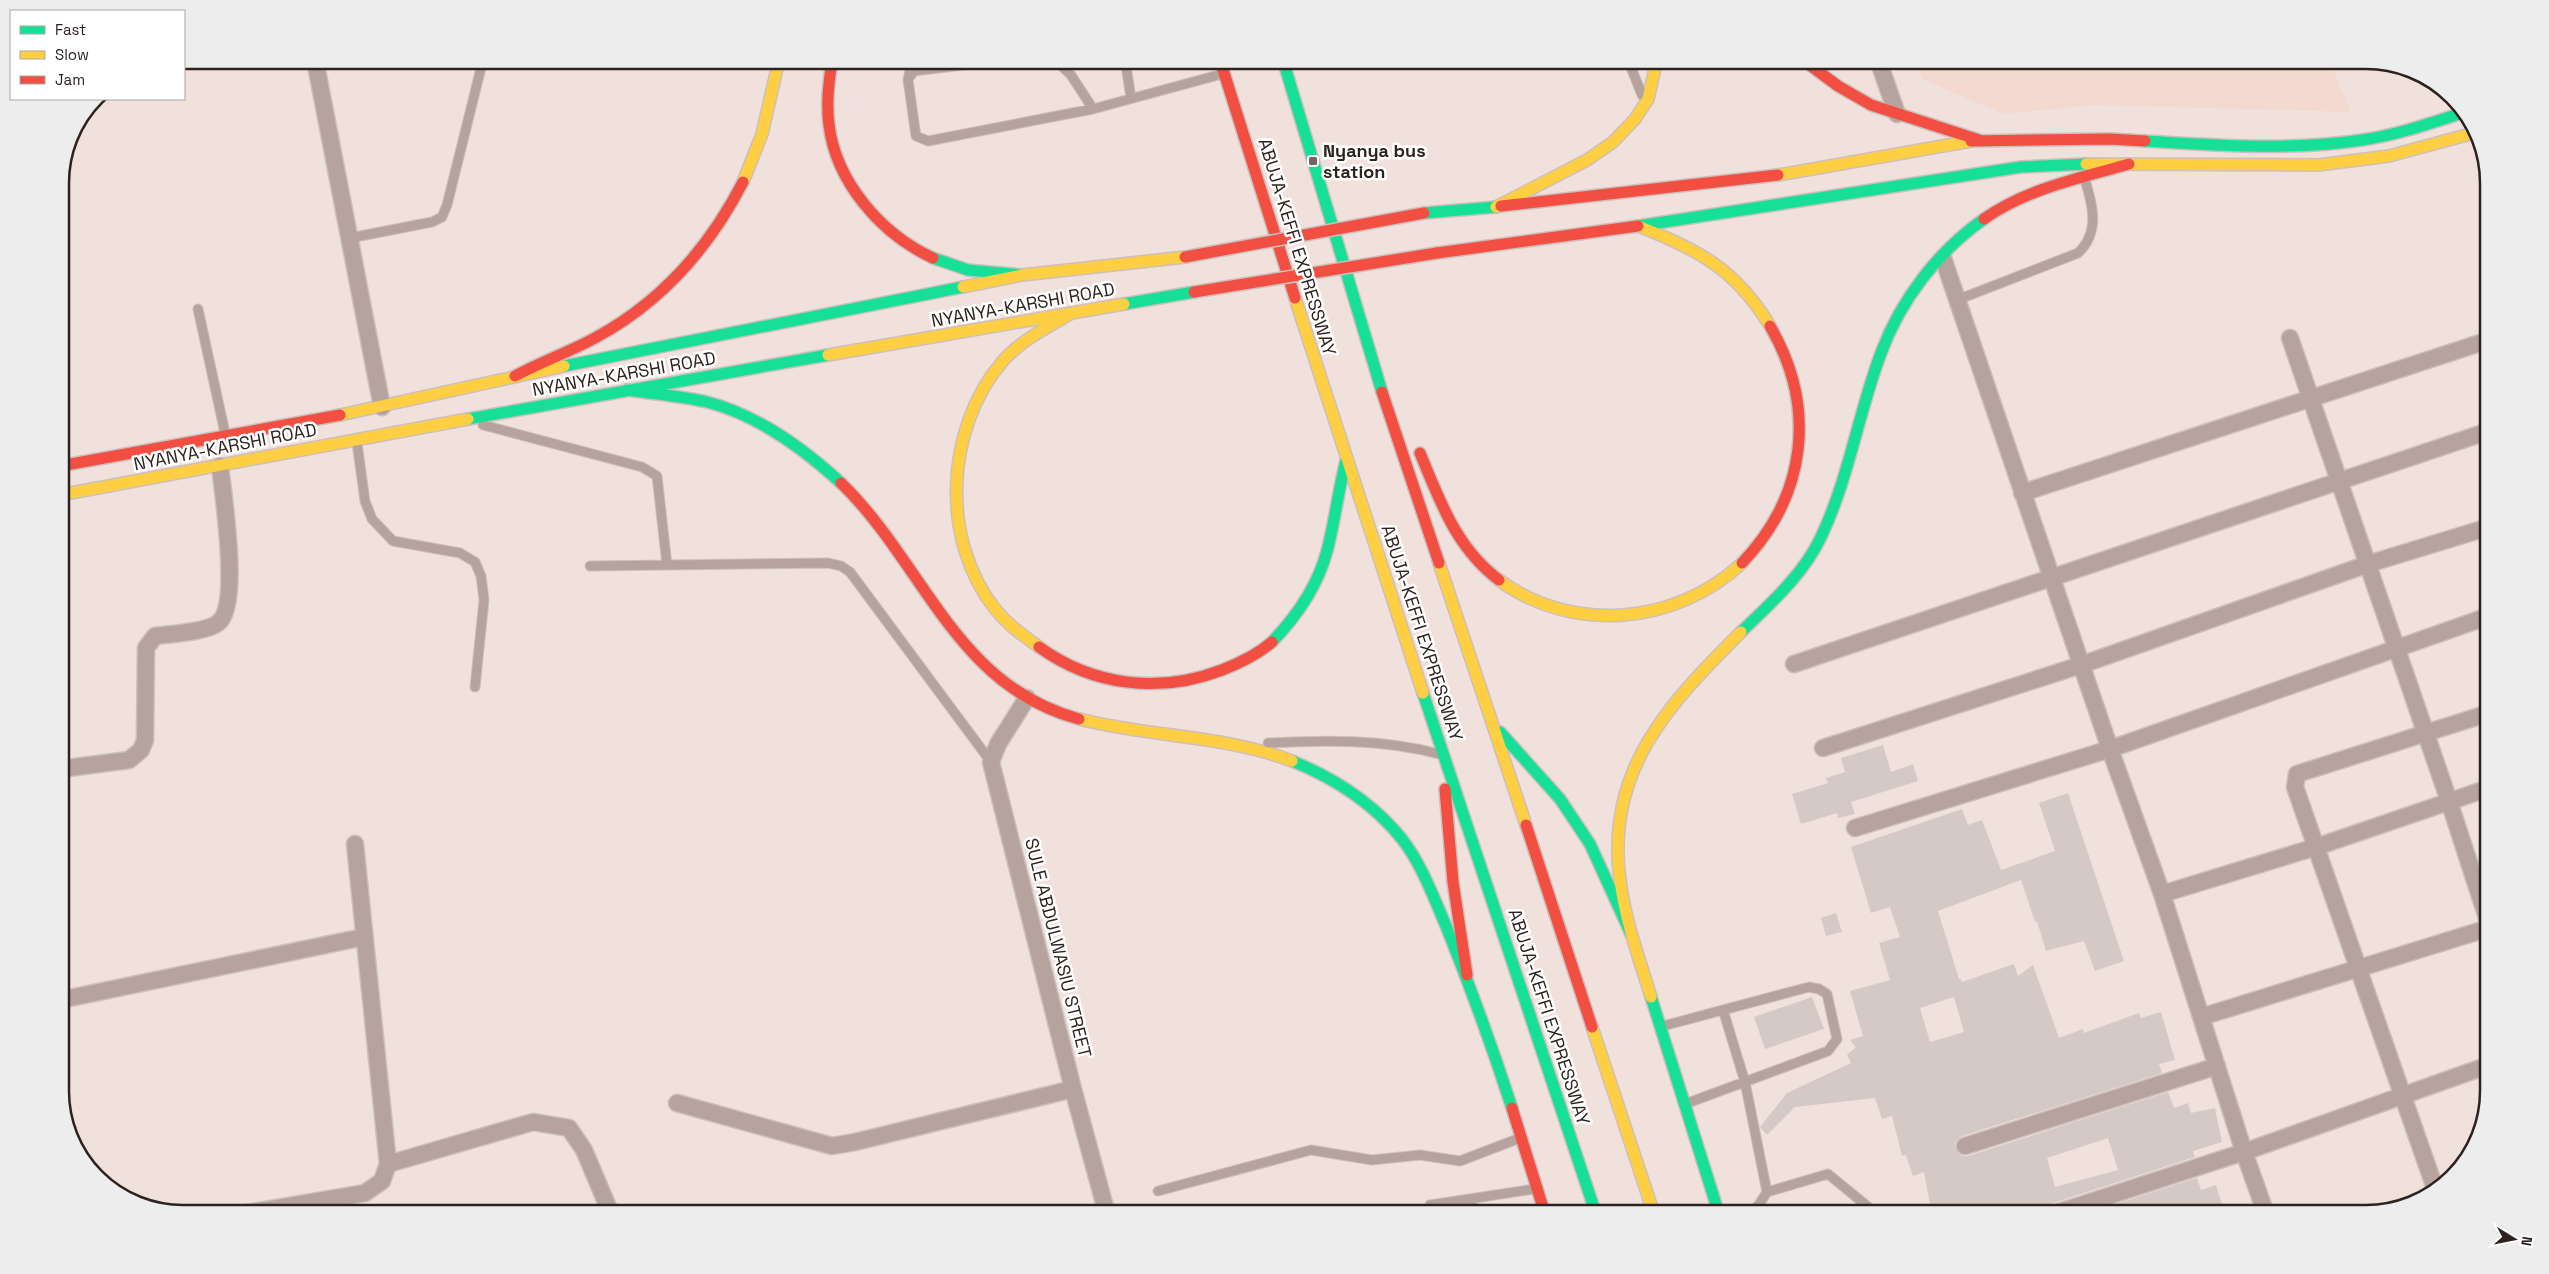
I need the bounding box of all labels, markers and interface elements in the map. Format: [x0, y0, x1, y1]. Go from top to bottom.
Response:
legend [10, 10, 185, 100]
text: Fast [55, 20, 86, 39]
text: Slow [55, 45, 89, 64]
text: Jam [55, 70, 85, 89]
street label: ABUJA-KEFFI EXPRESSWAY [1253, 135, 1342, 359]
place label: Nyanya bus station [1323, 139, 1426, 183]
marker: Nyanya bus station [1307, 155, 1319, 167]
street label: NYANYA-KARSHI ROAD [929, 277, 1116, 332]
street label: NYANYA-KARSHI ROAD [530, 346, 717, 401]
street label: NYANYA-KARSHI ROAD [132, 417, 318, 476]
street label: ABUJA-KEFFI EXPRESSWAY [1377, 522, 1468, 744]
street label: SULE ABDULWASIU STREET [1020, 836, 1097, 1060]
street label: ABUJA-KEFFI EXPRESSWAY [1504, 906, 1595, 1128]
north arrow [2489, 1214, 2539, 1264]
text: N [2517, 1235, 2536, 1247]

